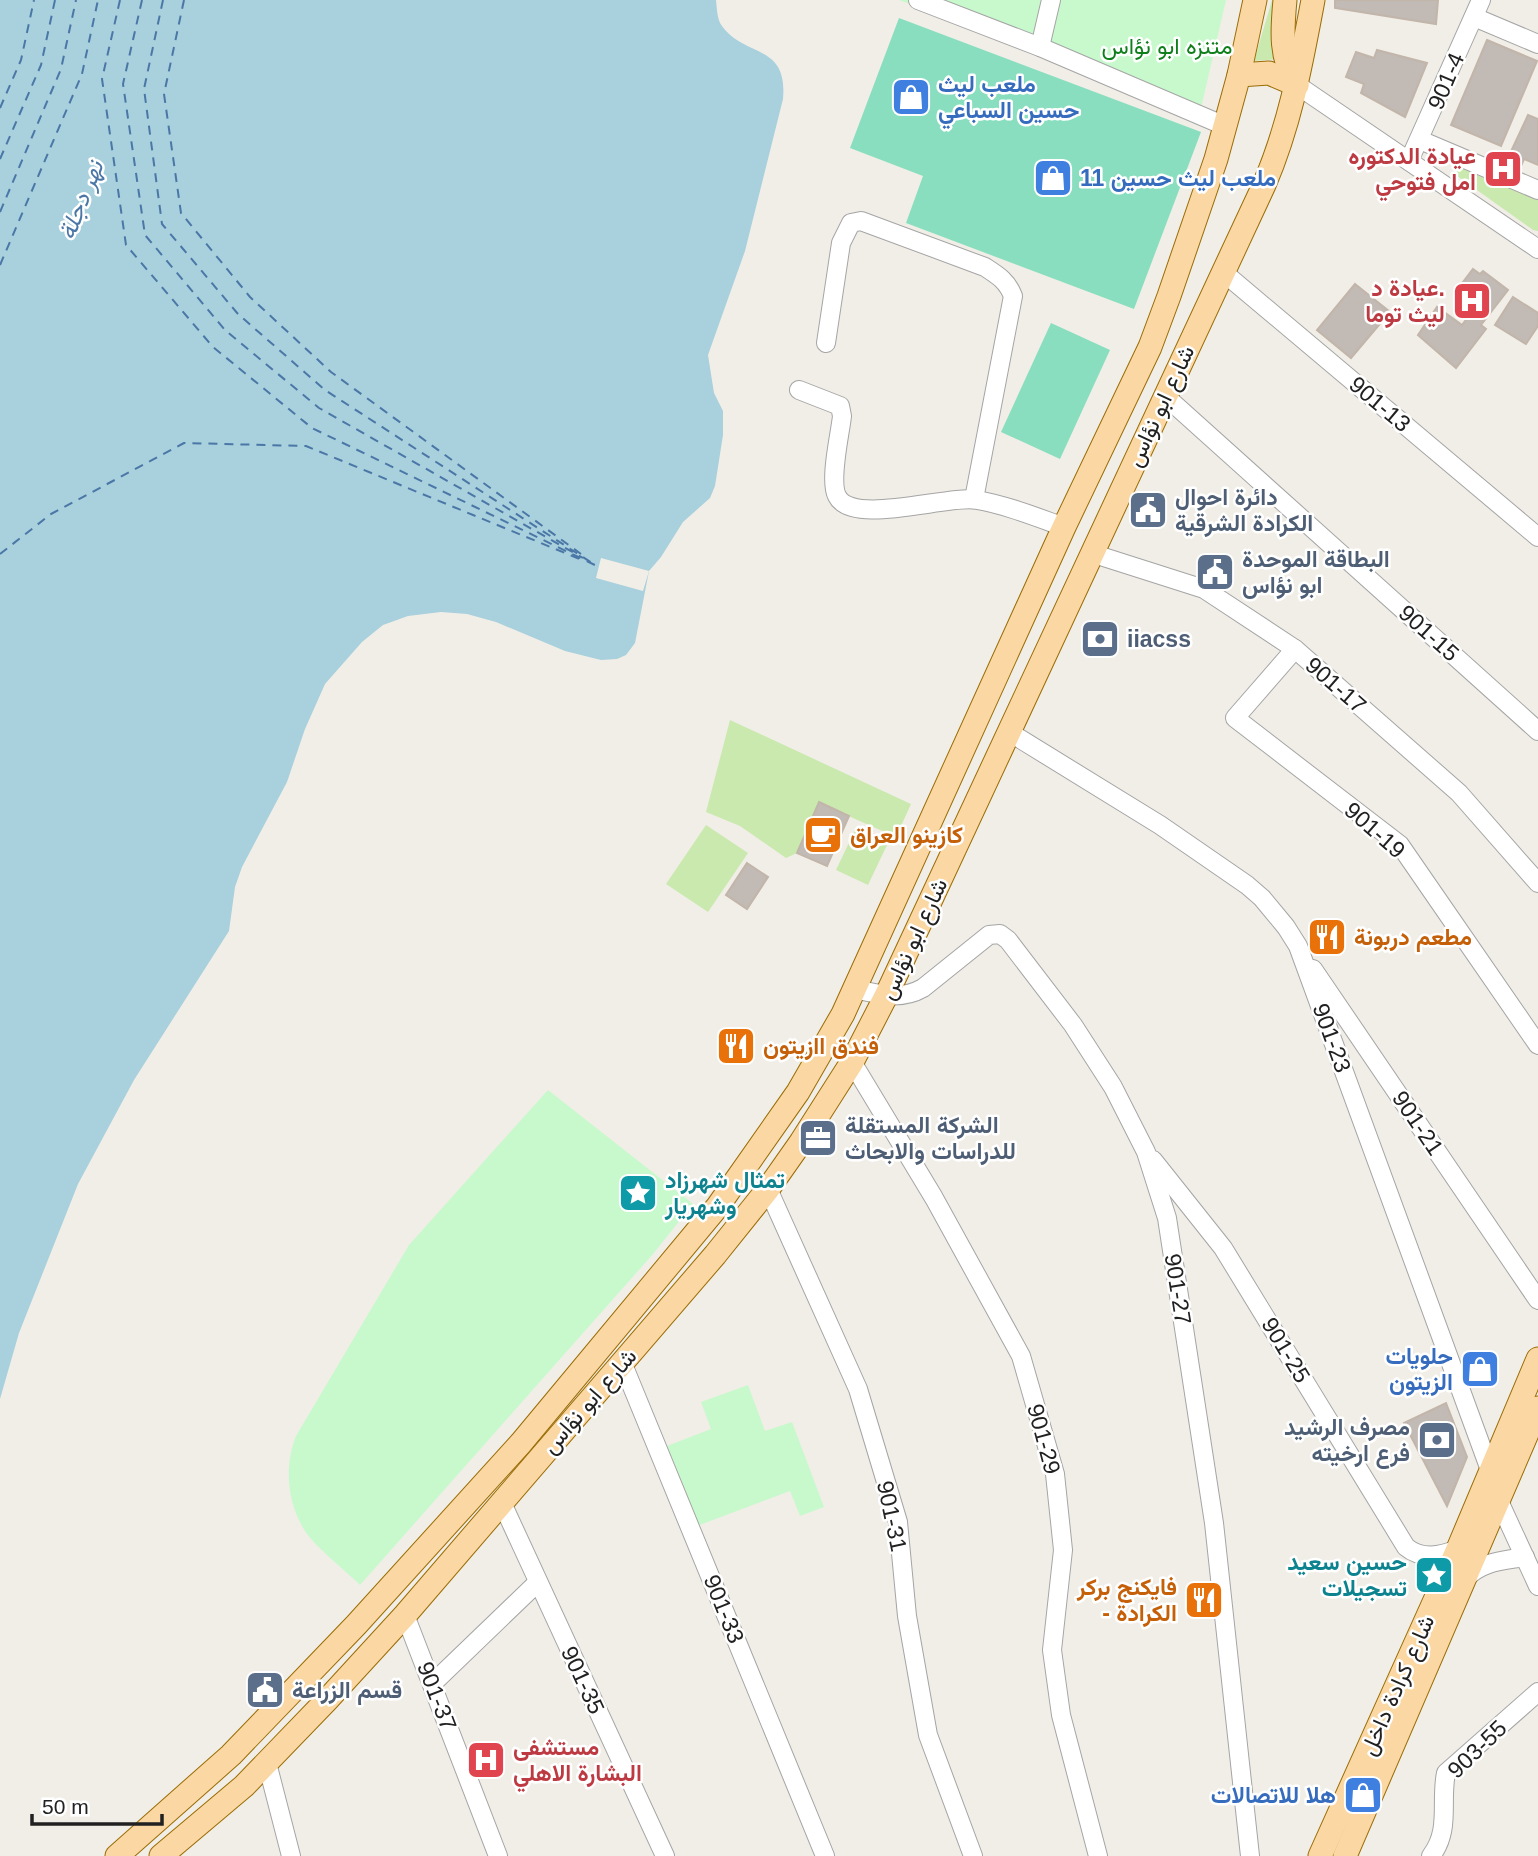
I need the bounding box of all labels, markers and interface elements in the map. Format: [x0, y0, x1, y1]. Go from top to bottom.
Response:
park label: متنزه ابو نؤاس [1101, 33, 1233, 61]
street label: 901-4 [1423, 49, 1470, 113]
place label: ملعب ليث حسين السباعي [938, 71, 1079, 130]
shop icon: ملعب ليث حسين السباعي [890, 76, 932, 118]
place label: عيادة الدكتوره امل فتوحي [1348, 143, 1476, 202]
hospital icon: عيادة الدكتوره امل فتوحي [1482, 148, 1524, 190]
water label: نهر دجلة [53, 155, 111, 244]
shop icon: ملعب ليث حسين 11 [1032, 157, 1074, 199]
place label: ملعب ليث حسين 11 [1080, 165, 1276, 192]
place label: عيادة د. ليث توما [1365, 275, 1445, 329]
hospital icon: عيادة د. ليث توما [1451, 280, 1493, 322]
street label: شارع ابو نؤاس [1121, 341, 1202, 472]
street label: 901-13 [1344, 371, 1416, 437]
place label: دائرة احوال الكرادة الشرقية [1175, 484, 1313, 538]
public building icon: دائرة احوال الكرادة الشرقية [1127, 489, 1169, 531]
place label: البطاقة الموحدة ابو نؤاس [1242, 546, 1390, 600]
public building icon: البطاقة الموحدة ابو نؤاس [1194, 551, 1236, 593]
street label: 901-15 [1394, 599, 1464, 667]
bank icon: iiacss [1079, 618, 1121, 660]
place label: iiacss [1127, 626, 1191, 652]
street label: 901-17 [1300, 652, 1372, 718]
street label: 901-19 [1339, 797, 1411, 863]
cafe icon: كازينو العراق [802, 814, 844, 856]
place label: كازينو العراق [850, 822, 963, 850]
street label: شارع ابو نؤاس [874, 874, 955, 1005]
restaurant icon: مطعم دربونة [1306, 916, 1348, 958]
place label: مطعم دربونة [1354, 924, 1472, 952]
street label: 901-23 [1308, 1000, 1356, 1076]
restaurant icon: فندق اازيتون [715, 1025, 757, 1067]
place label: فندق اازيتون [763, 1033, 879, 1061]
street label: 901-21 [1387, 1086, 1449, 1160]
place label: الشركة المستقلة للدراسات والابحاث [845, 1112, 1016, 1166]
office icon: الشركة المستقلة للدراسات والابحاث [797, 1117, 839, 1159]
place label: تمثال شهرزاد وشهريار [664, 1167, 785, 1221]
place icon: تمثال شهرزاد وشهريار [617, 1172, 659, 1214]
street label: 901-27 [1160, 1252, 1196, 1326]
street label: 901-25 [1256, 1313, 1316, 1387]
street label: شارع ابو نؤاس [536, 1343, 644, 1461]
place label: حلويات الزيتون [1385, 1343, 1453, 1397]
shop icon: حلويات الزيتون [1459, 1348, 1501, 1390]
street label: 901-29 [1022, 1401, 1066, 1477]
place label: مصرف الرشيد فرع ارخيته [1284, 1414, 1410, 1469]
bank icon: مصرف الرشيد فرع ارخيته [1416, 1419, 1458, 1461]
street label: 901-31 [872, 1478, 912, 1554]
place label: حسين سعيد تسجيلات [1287, 1549, 1407, 1602]
place icon: حسين سعيد تسجيلات [1413, 1554, 1455, 1596]
street label: 901-33 [699, 1571, 749, 1647]
place label: فايكنج بركر - الكرادة [1076, 1574, 1177, 1628]
restaurant icon: فايكنج بركر - الكرادة [1183, 1579, 1225, 1621]
street label: شارع كرادة داخل [1354, 1611, 1442, 1760]
street label: 901-35 [556, 1642, 610, 1718]
street label: 901-37 [412, 1658, 462, 1734]
public building icon: قسم الزراعة [244, 1669, 286, 1711]
place label: قسم الزراعة [292, 1677, 402, 1705]
street label: 903-55 [1442, 1715, 1512, 1783]
place label: مستشفى البشارة الاهلي [513, 1734, 642, 1793]
hospital icon: مستشفى البشارة الاهلي [465, 1739, 507, 1781]
shop icon: هلا للاتصالات [1342, 1774, 1384, 1816]
place label: هلا للاتصالات [1211, 1782, 1336, 1808]
scale bar [32, 1783, 161, 1827]
text: 50 m [42, 1795, 89, 1818]

